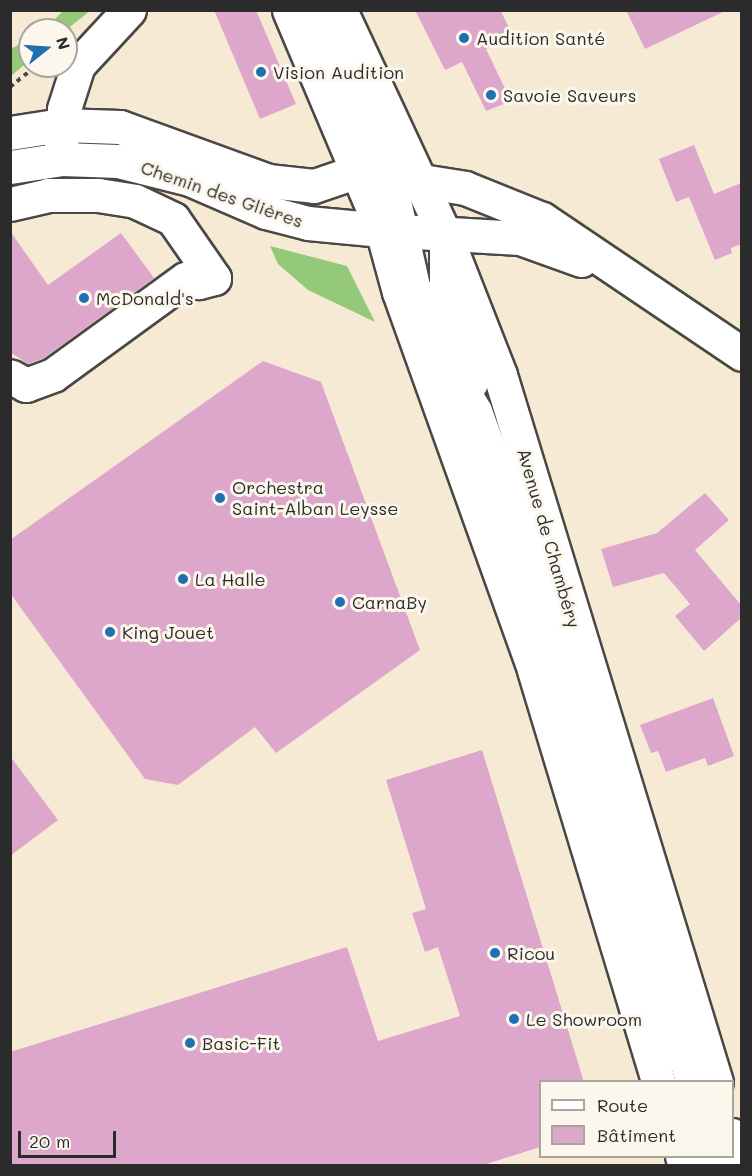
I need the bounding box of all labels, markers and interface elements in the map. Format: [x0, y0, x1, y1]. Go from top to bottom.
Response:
north arrow [18, 18, 78, 78]
place label: Audition Santé [476, 27, 605, 49]
marker: Audition Santé [457, 31, 471, 45]
text: N [52, 34, 76, 52]
place label: Vision Audition [273, 61, 404, 83]
marker: Vision Audition [254, 65, 268, 79]
place label: Savoie Saveurs [503, 84, 637, 106]
marker: Savoie Saveurs [484, 88, 498, 102]
street label: Chemin des Glières [138, 156, 306, 232]
place label: McDonald's [96, 287, 194, 309]
marker: McDonald's [77, 291, 91, 305]
street label: Avenue de Chambéry [513, 446, 585, 630]
place label: Orchestra Saint-Alban Leysse [232, 477, 398, 520]
marker: Orchestra Saint-Alban Leysse [213, 491, 227, 505]
place label: La Halle [195, 568, 266, 590]
marker: La Halle [176, 572, 190, 586]
place label: CarnaBy [352, 591, 427, 613]
marker: CarnaBy [333, 595, 347, 609]
place label: King Jouet [122, 621, 214, 643]
marker: King Jouet [103, 625, 117, 639]
place label: Ricou [507, 942, 555, 964]
marker: Ricou [488, 946, 502, 960]
place label: Le Showroom [526, 1008, 642, 1030]
marker: Le Showroom [507, 1012, 521, 1026]
place label: Basic-Fit [202, 1032, 280, 1054]
marker: Basic-Fit [183, 1036, 197, 1050]
legend [539, 1080, 734, 1158]
text: Route [597, 1093, 648, 1117]
scale bar [21, 1119, 118, 1157]
text: Bâtiment [597, 1123, 676, 1147]
text: 20 m [29, 1129, 70, 1153]

